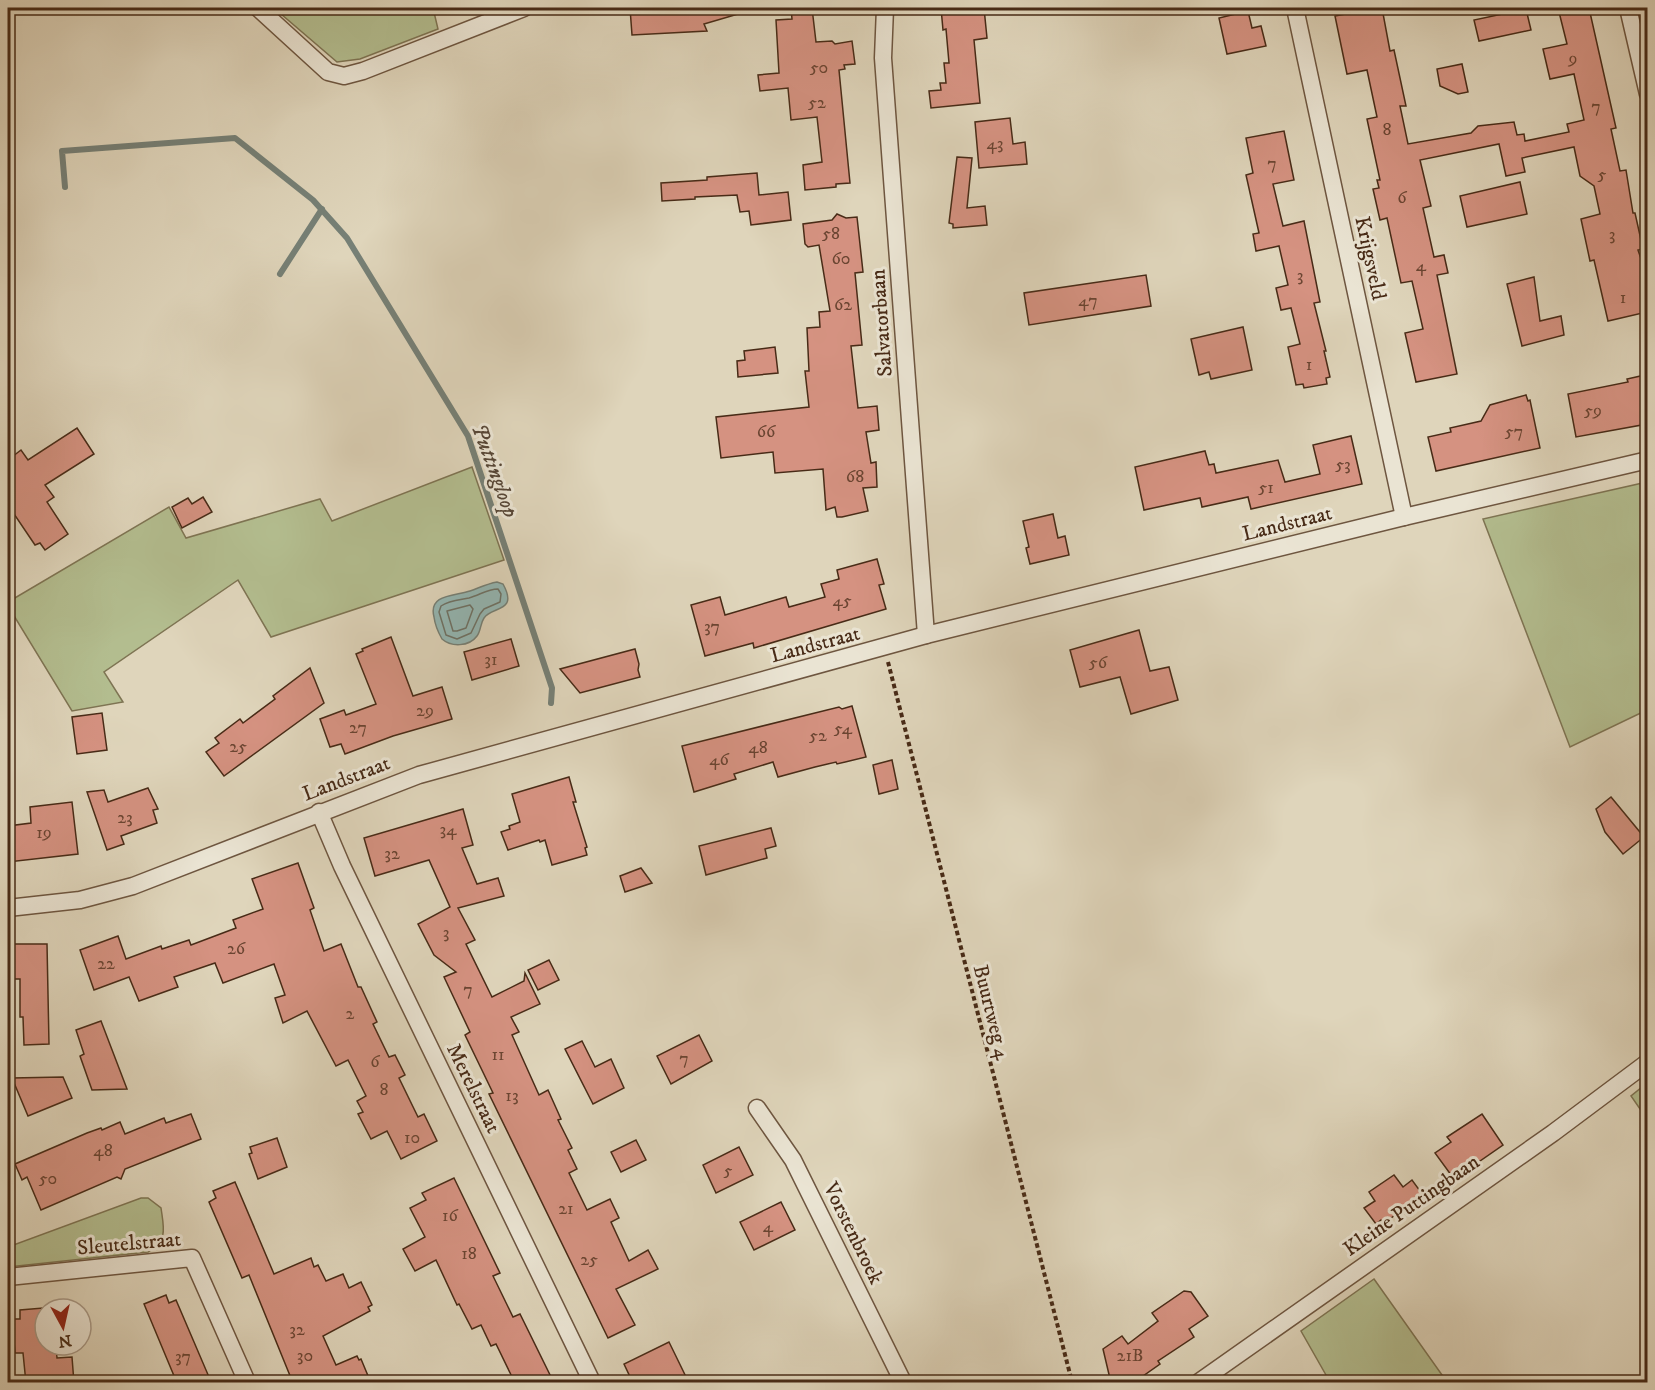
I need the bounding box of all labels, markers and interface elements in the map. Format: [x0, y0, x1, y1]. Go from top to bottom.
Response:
house number: 9 [1568, 48, 1577, 70]
house number: 50 [810, 57, 828, 79]
house number: 52 [808, 92, 826, 114]
house number: 7 [1591, 96, 1601, 118]
house number: 8 [1382, 119, 1392, 141]
house number: 43 [986, 133, 1004, 155]
house number: 7 [1267, 153, 1277, 175]
house number: 5 [1598, 164, 1607, 186]
house number: 6 [1397, 187, 1407, 209]
street label: Krijgsveld [1348, 214, 1392, 303]
house number: 58 [822, 223, 840, 245]
house number: 3 [1609, 224, 1615, 246]
house number: 60 [831, 248, 851, 270]
house number: 4 [1416, 255, 1427, 277]
house number: 3 [1297, 265, 1303, 287]
street label: Salvatorbaan [865, 268, 899, 377]
house number: 1 [1620, 287, 1626, 309]
house number: 47 [1078, 290, 1098, 312]
house number: 62 [834, 294, 852, 316]
house number: 1 [1306, 354, 1312, 376]
house number: 59 [1584, 400, 1602, 422]
water label: Puttingloop [465, 420, 524, 521]
house number: 66 [757, 421, 776, 443]
house number: 57 [1505, 421, 1523, 443]
house number: 53 [1335, 454, 1351, 476]
house number: 68 [846, 466, 864, 488]
house number: 51 [1258, 477, 1274, 499]
street label: Landstraat [1240, 500, 1335, 548]
house number: 45 [832, 590, 852, 612]
house number: 37 [704, 616, 720, 638]
street label: Landstraat [768, 620, 863, 669]
house number: 31 [484, 649, 498, 671]
house number: 56 [1089, 652, 1108, 674]
house number: 29 [416, 700, 434, 722]
house number: 27 [349, 717, 367, 739]
house number: 54 [834, 718, 853, 740]
house number: 52 [809, 725, 827, 747]
house number: 25 [229, 736, 247, 758]
house number: 48 [748, 737, 768, 759]
house number: 46 [709, 749, 729, 771]
street label: Landstraat [299, 750, 394, 807]
house number: 23 [117, 807, 133, 829]
house number: 34 [439, 819, 457, 841]
house number: 19 [36, 822, 52, 844]
house number: 32 [384, 843, 400, 865]
house number: 3 [443, 922, 449, 944]
house number: 26 [227, 938, 246, 960]
house number: 22 [97, 953, 115, 975]
street label: Buurtweg 4 [967, 962, 1016, 1063]
house number: 7 [463, 979, 473, 1001]
house number: 2 [346, 1003, 355, 1025]
street label: Merelstraat [440, 1039, 506, 1138]
house number: 11 [491, 1044, 505, 1066]
house number: 7 [679, 1048, 689, 1070]
house number: 6 [370, 1051, 380, 1073]
house number: 8 [379, 1079, 389, 1101]
house number: 13 [505, 1085, 519, 1107]
house number: 10 [404, 1127, 420, 1149]
house number: 48 [93, 1140, 113, 1162]
street label: Kleine Puttingbaan [1338, 1149, 1485, 1262]
house number: 5 [724, 1160, 733, 1182]
house number: 50 [39, 1168, 57, 1190]
street label: Vorstenbroek [817, 1177, 889, 1289]
house number: 21 [558, 1198, 574, 1220]
house number: 16 [442, 1205, 459, 1227]
house number: 4 [763, 1216, 774, 1238]
street label: Sleutelstraat [76, 1226, 182, 1261]
house number: 18 [461, 1243, 477, 1265]
house number: 25 [580, 1249, 598, 1271]
north arrow [33, 1297, 93, 1357]
house number: 32 [289, 1319, 305, 1341]
text: N [57, 1330, 73, 1352]
house number: 30 [297, 1345, 313, 1367]
house number: 21B [1117, 1345, 1143, 1367]
house number: 37 [175, 1346, 191, 1368]

